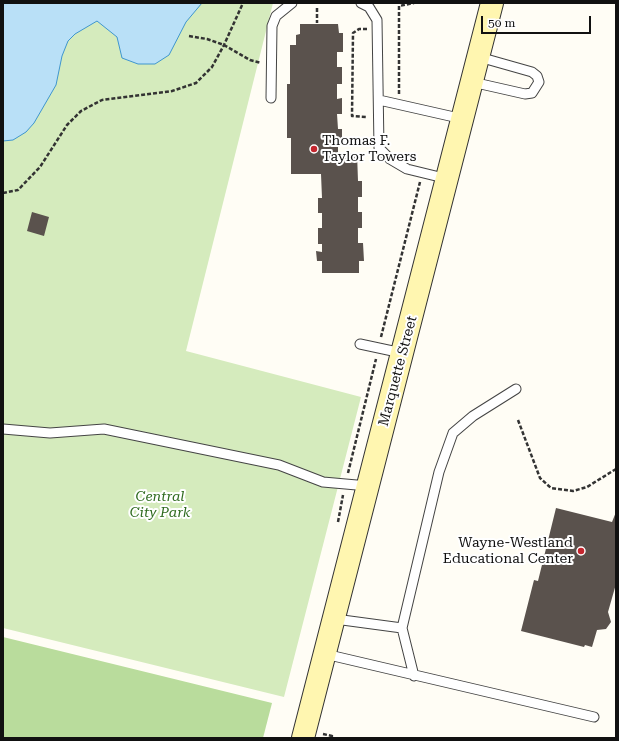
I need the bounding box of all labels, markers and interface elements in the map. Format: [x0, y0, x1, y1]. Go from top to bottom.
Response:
scale bar [483, 8, 593, 34]
text: 50 m [488, 16, 515, 30]
place label: Thomas F. Taylor Towers [322, 133, 416, 166]
marker: Thomas F. Taylor Towers [309, 144, 319, 154]
street label: Marquette Street [375, 314, 421, 428]
park label: Central City Park [130, 489, 190, 522]
place label: Wayne-Westland Educational Center [443, 535, 573, 568]
marker: Wayne-Westland Educational Center [576, 546, 586, 556]

